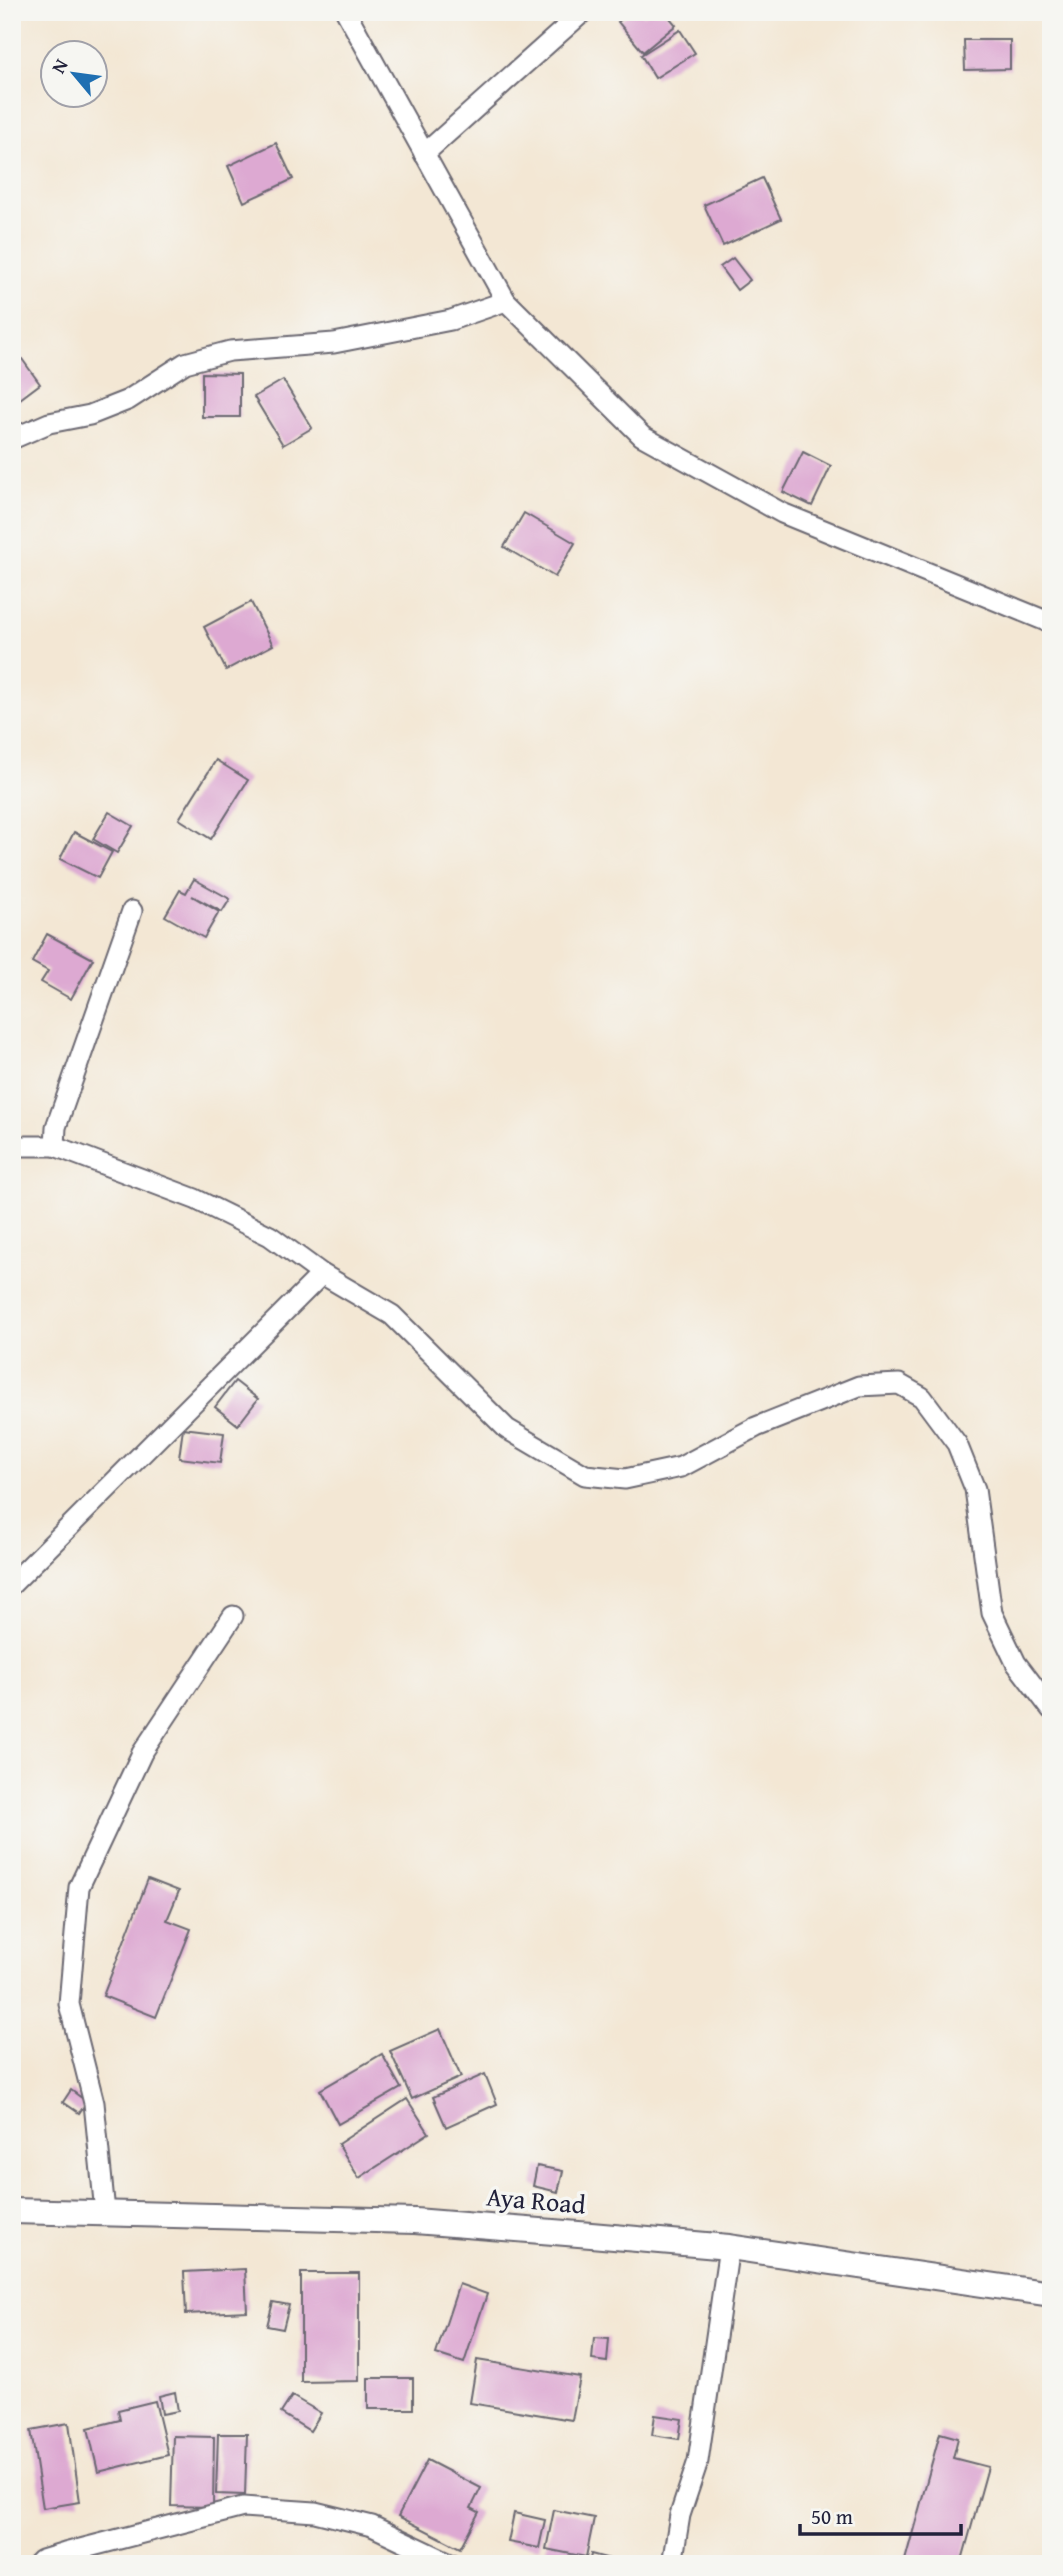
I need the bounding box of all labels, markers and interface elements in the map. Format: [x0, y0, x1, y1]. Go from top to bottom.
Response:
north arrow [38, 38, 108, 108]
text: N [44, 53, 75, 78]
street label: Aya Road [485, 2176, 587, 2224]
scale bar [800, 2492, 962, 2536]
text: 50 m [811, 2501, 853, 2532]

